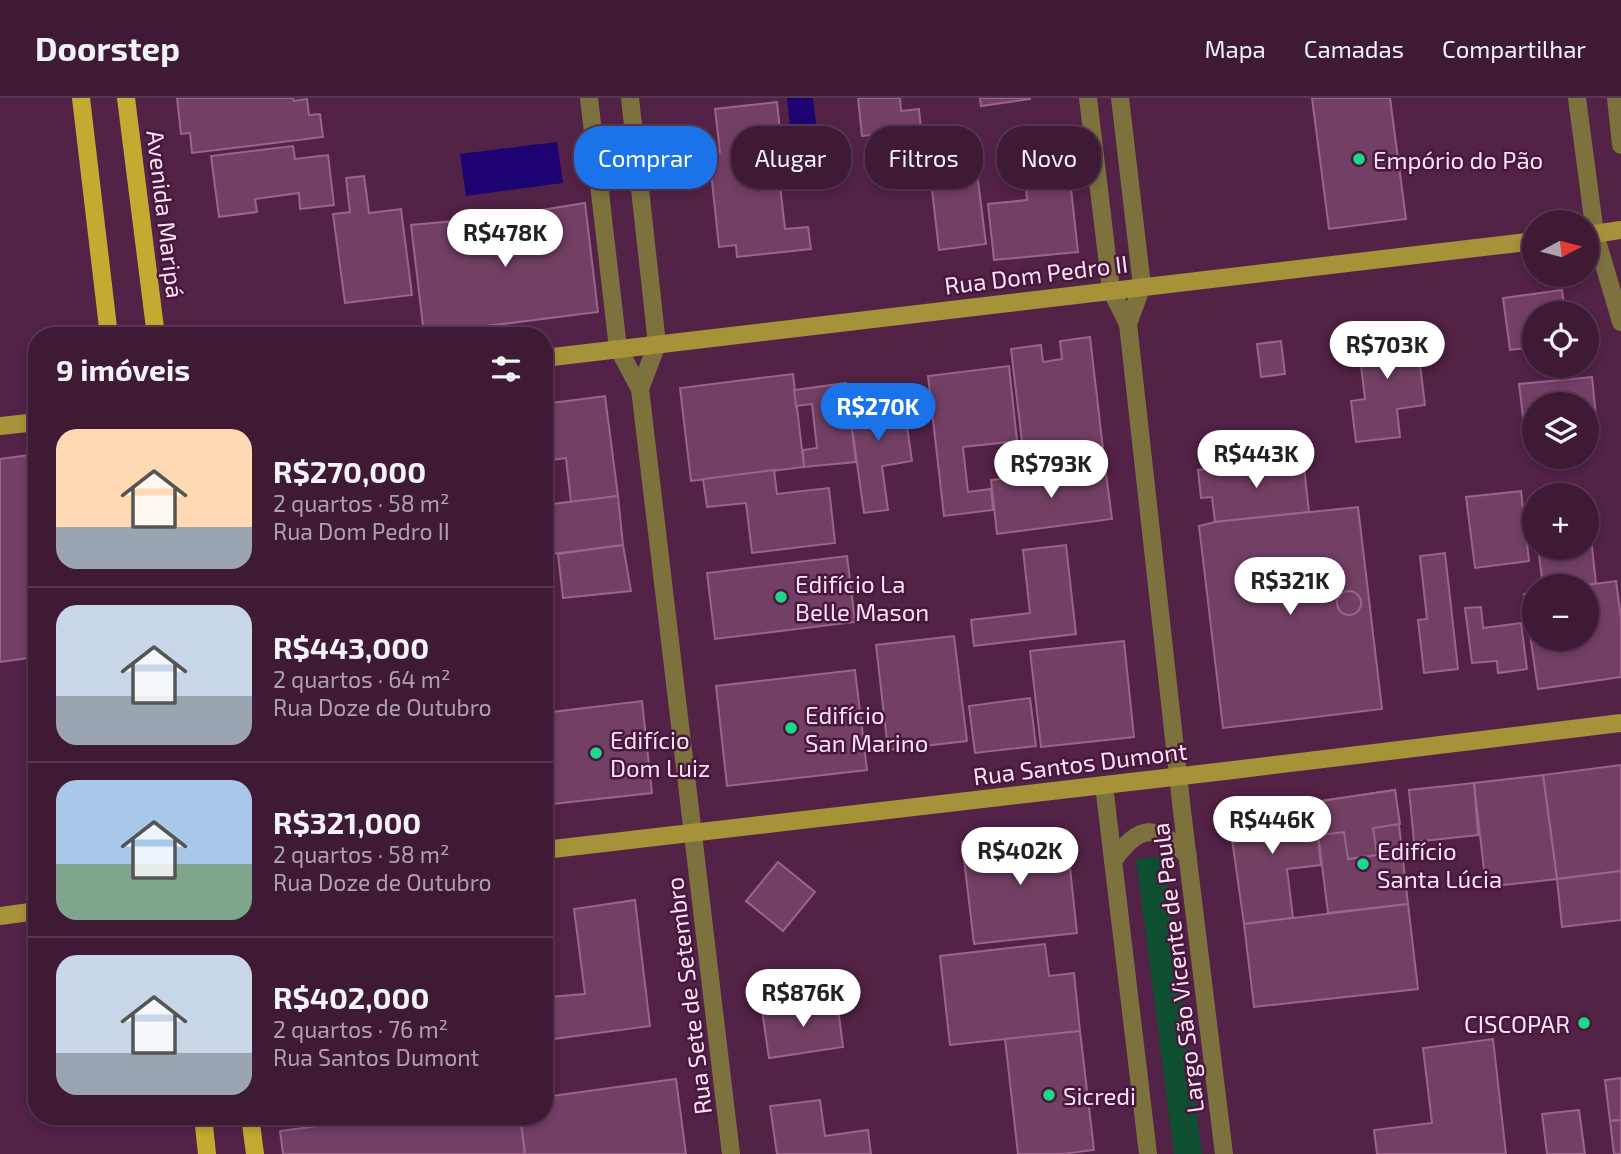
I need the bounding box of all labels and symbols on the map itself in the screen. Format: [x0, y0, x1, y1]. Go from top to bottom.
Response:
street label: Avenida Maripá [141, 128, 191, 300]
place label: Empório do Pão [1373, 145, 1543, 174]
marker: Empório do Pão [1351, 151, 1367, 167]
pin: R$478K [448, 209, 562, 269]
north arrow [1522, 210, 1600, 287]
street label: Rua Dom Pedro II [943, 248, 1129, 300]
pin: R$703K [1330, 322, 1444, 381]
pin: R$270K [821, 384, 935, 443]
pin: R$443K [1199, 430, 1313, 490]
pin: R$793K [994, 440, 1108, 500]
pin: R$321K [1233, 558, 1347, 617]
place label: Edifício La Belle Mason [795, 569, 929, 626]
marker: Edifício La Belle Mason [773, 589, 789, 605]
place label: Edifício San Marino [805, 700, 928, 757]
marker: Edifício San Marino [783, 720, 799, 736]
place label: Edifício Dom Luiz [610, 725, 710, 782]
street label: Rua Santos Dumont [971, 735, 1189, 791]
marker: Edifício Dom Luiz [588, 745, 604, 761]
pin: R$446K [1215, 796, 1329, 856]
street label: Largo São Vicente de Paula [1145, 821, 1209, 1115]
pin: R$402K [963, 828, 1077, 887]
place label: Edifício Santa Lúcia [1377, 836, 1502, 893]
marker: Edifício Santa Lúcia [1355, 856, 1371, 872]
street label: Rua Sete de Setembro [659, 876, 717, 1116]
pin: R$876K [746, 970, 860, 1029]
place label: CISCOPAR [1464, 1009, 1570, 1038]
marker: CISCOPAR [1576, 1015, 1592, 1031]
place label: Sicredi [1063, 1081, 1136, 1110]
marker: Sicredi [1041, 1087, 1057, 1103]

